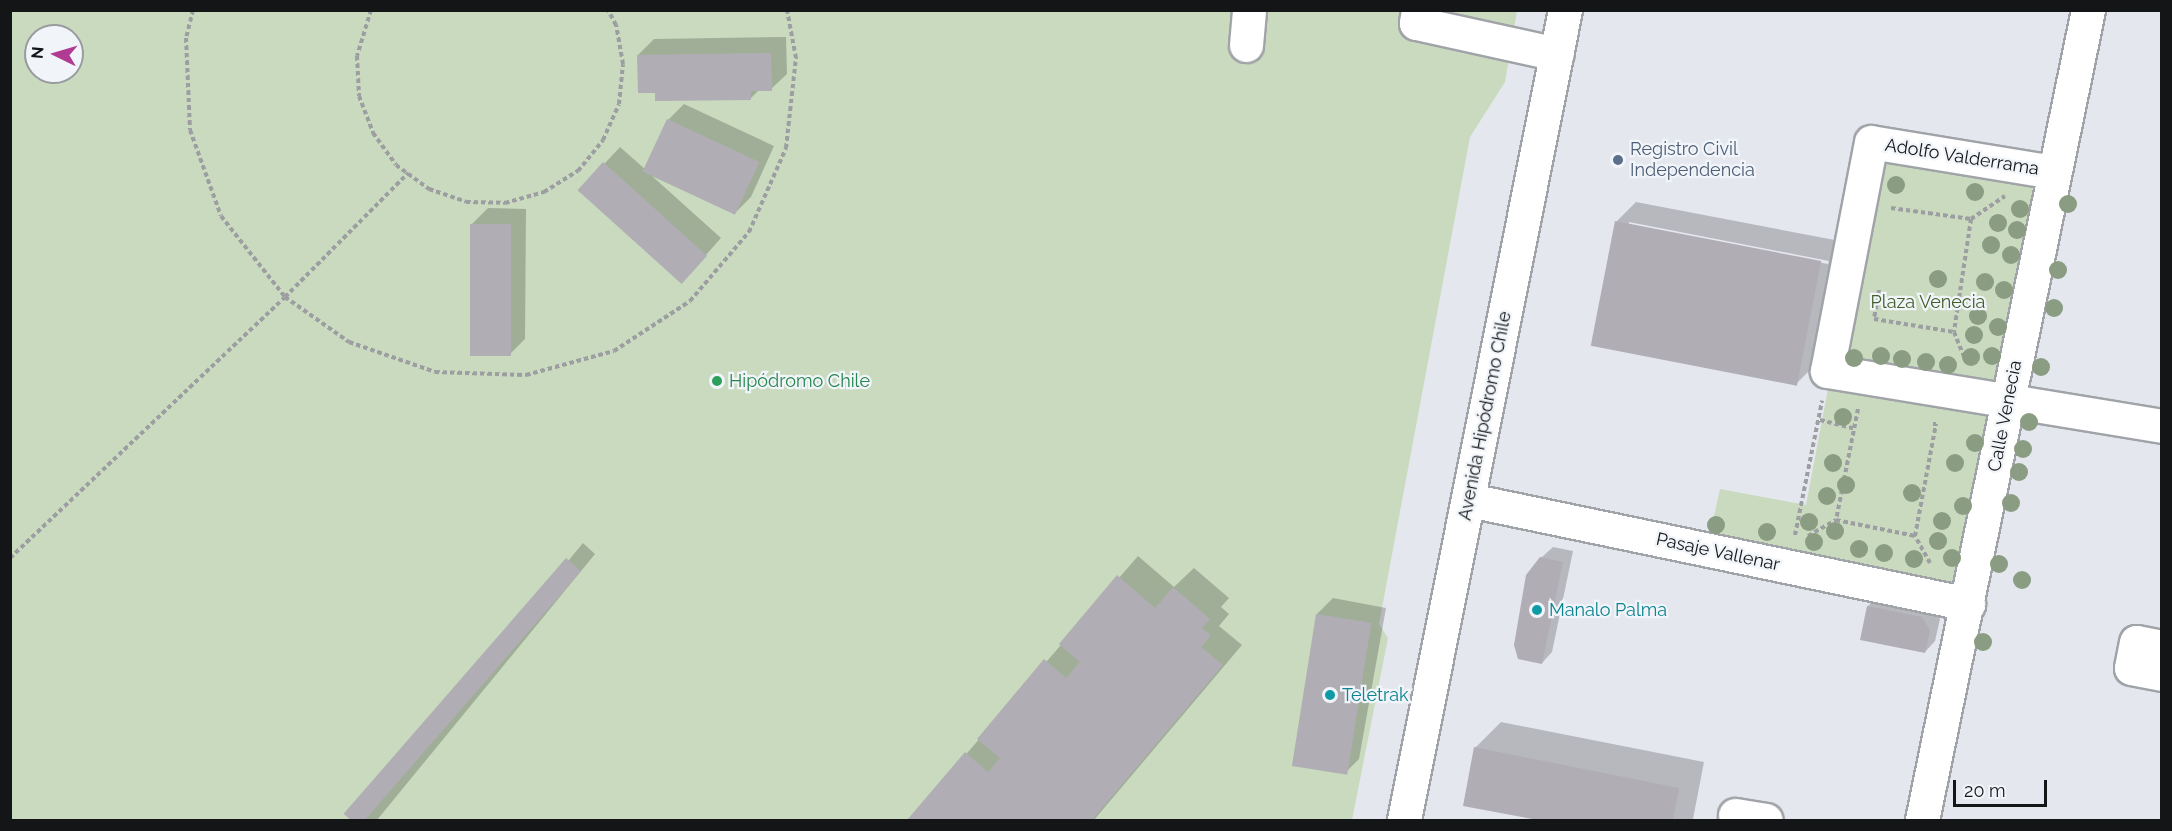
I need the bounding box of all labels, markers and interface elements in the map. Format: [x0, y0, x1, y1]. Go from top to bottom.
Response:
north arrow [24, 24, 84, 84]
text: N [28, 46, 48, 59]
street label: Adolfo Valderrama [1883, 134, 2041, 180]
place label: Registro Civil Independencia [1630, 139, 1755, 182]
marker: Registro Civil Independencia [1611, 153, 1625, 167]
park label: Plaza Venecia [1870, 291, 1986, 313]
street label: Avenida Hipódromo Chile [1454, 310, 1516, 522]
street label: Calle Venecia [1984, 358, 2026, 474]
place label: Hipódromo Chile [729, 370, 870, 392]
marker: Hipódromo Chile [710, 374, 724, 388]
street label: Pasaje Vallenar [1654, 528, 1782, 576]
place label: Manalo Palma [1549, 599, 1667, 621]
marker: Manalo Palma [1530, 603, 1544, 617]
place label: Teletrak [1342, 684, 1409, 706]
marker: Teletrak [1323, 688, 1337, 702]
scale bar [1956, 768, 2050, 806]
text: 20 m [1964, 780, 2006, 801]

